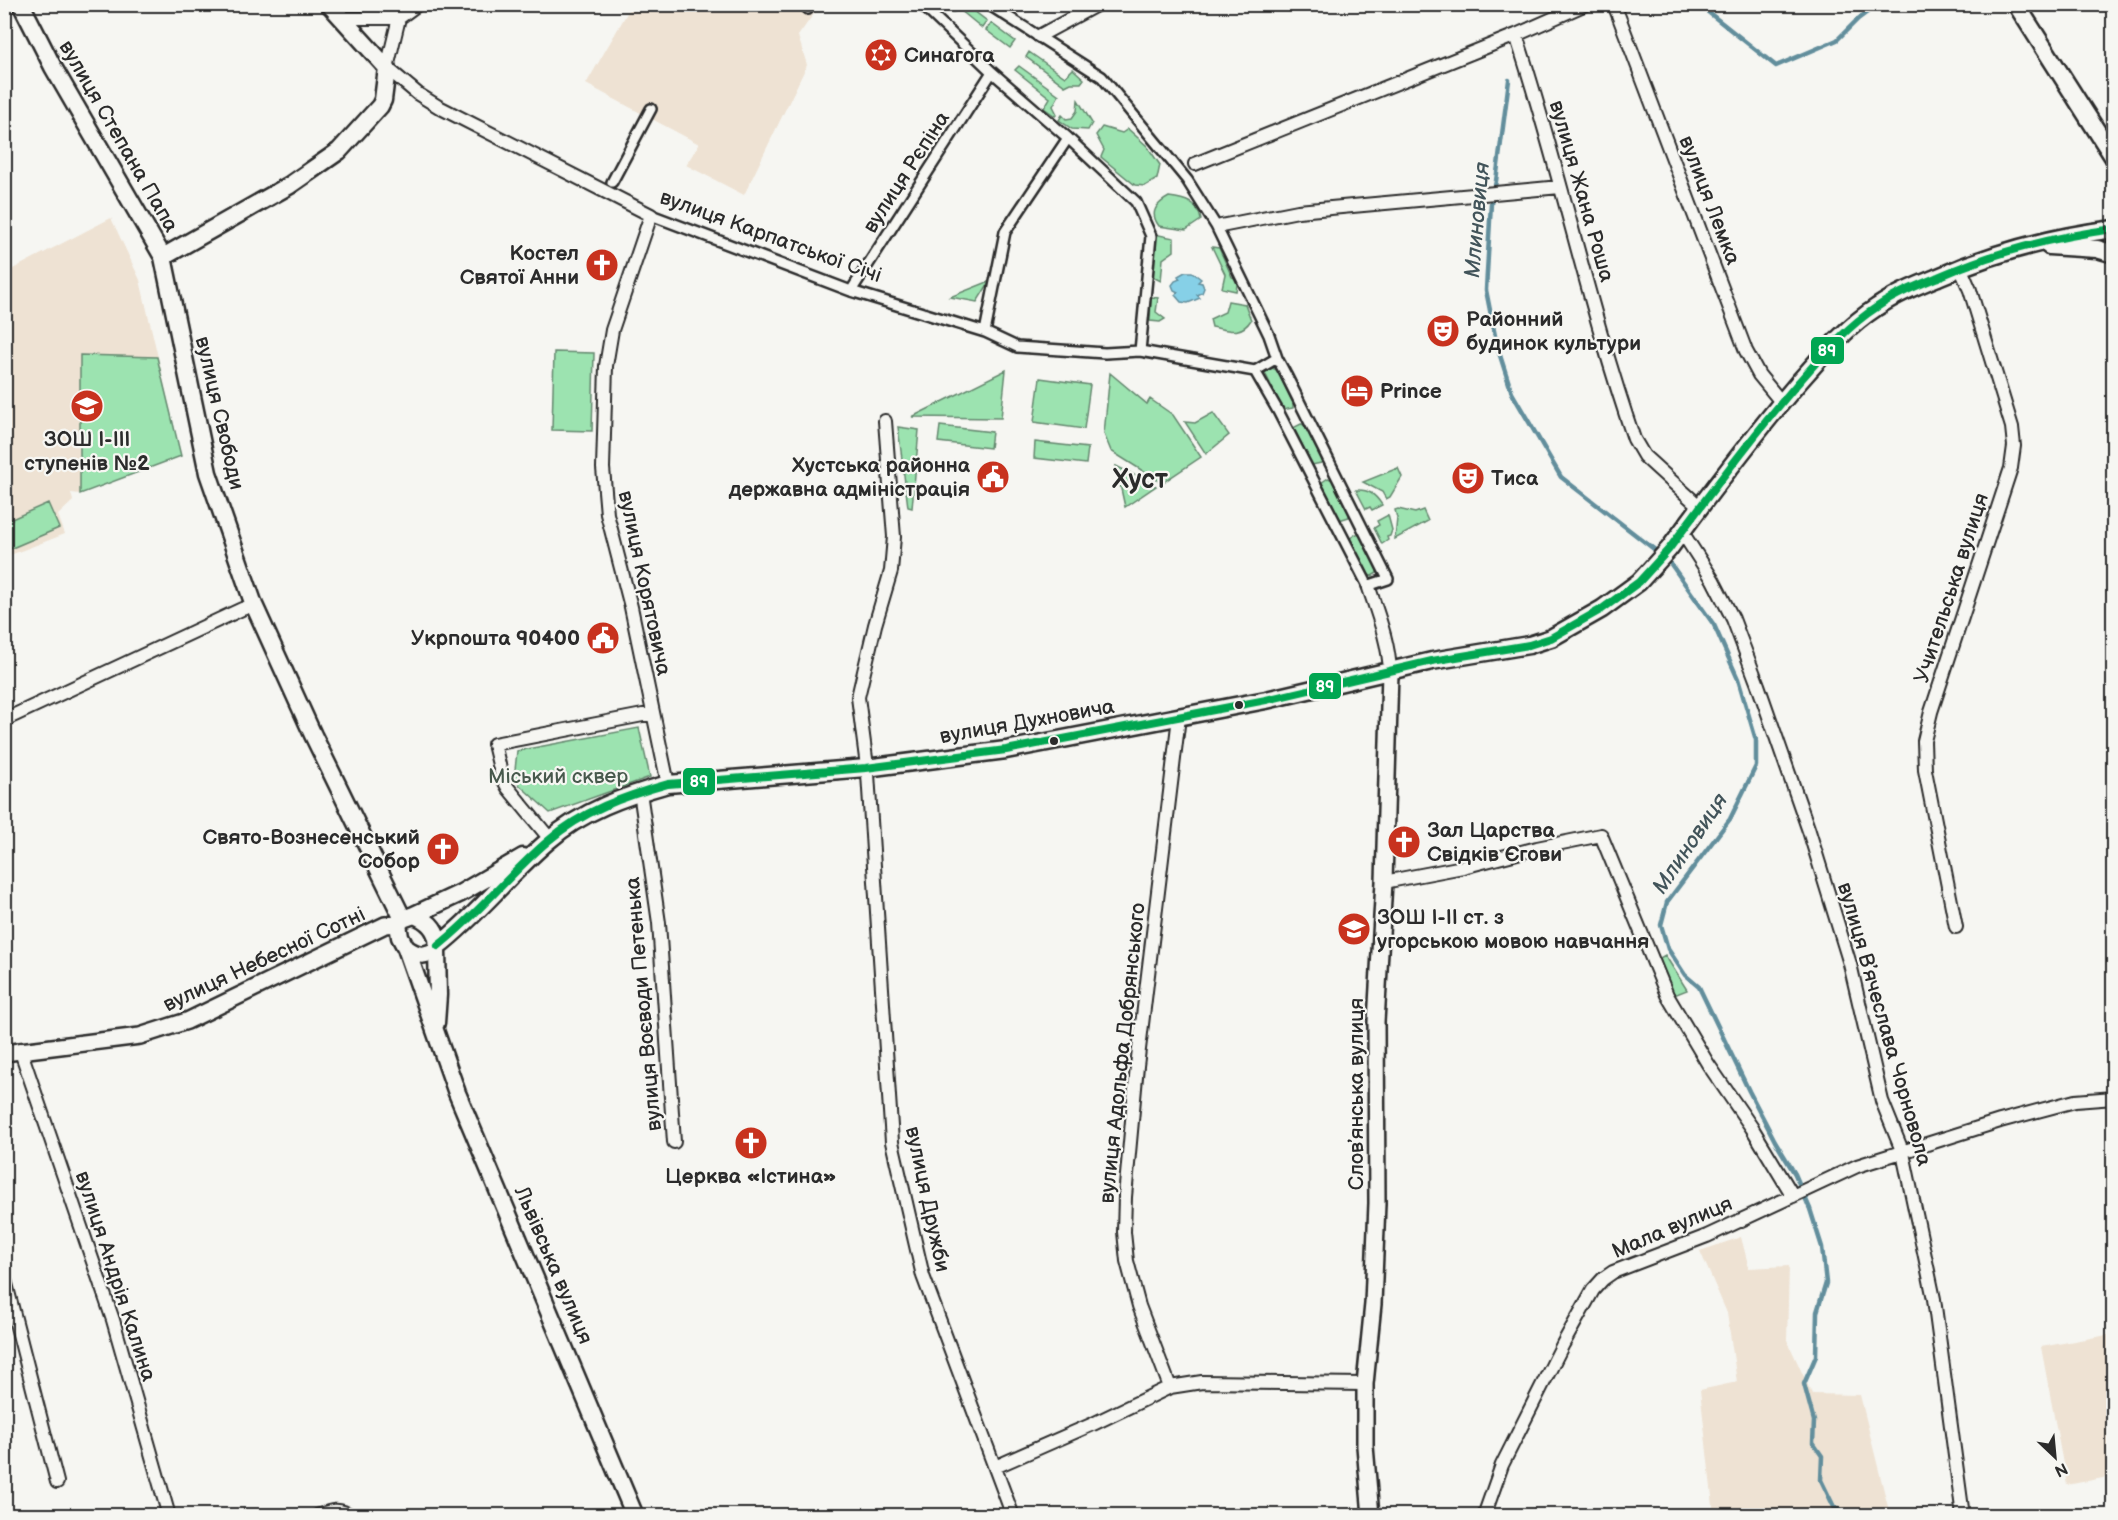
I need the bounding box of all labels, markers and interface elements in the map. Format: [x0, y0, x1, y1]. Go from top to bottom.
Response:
street label: вулиця Степана Папа [54, 36, 184, 237]
synagogue icon: Синагога [863, 37, 899, 73]
place label: Синагога [904, 43, 995, 68]
street label: вулиця Жана Роша [1544, 98, 1620, 285]
street label: вулиця Рєпіна [858, 106, 955, 238]
street label: вулиця Лемка [1673, 132, 1746, 269]
water label: Млиновиця [1459, 161, 1496, 279]
street label: вулиця Карпатської Січі [656, 185, 885, 288]
place label: Костел Святої Анни [460, 241, 579, 290]
church icon: Костел Святої Анни [584, 247, 620, 283]
place label: Районний будинок культури [1466, 307, 1641, 356]
theatre icon: Районний будинок культури [1425, 313, 1461, 349]
street label: вулиця Свободи [190, 334, 249, 492]
line badge: 89 [1810, 336, 1845, 365]
text: 89 [1818, 342, 1837, 361]
hotel icon: Prince [1339, 373, 1375, 409]
place label: Prince [1380, 379, 1442, 404]
school or university icon: ЗОШ І-ІІІ ступенів №2 [69, 388, 105, 424]
place label: ЗОШ І-ІІІ ступенів №2 [24, 427, 150, 476]
place label: Хустська районна державна адміністрація [728, 453, 971, 502]
public building icon: Хустська районна державна адміністрація [975, 459, 1011, 495]
theatre icon: Тиса [1450, 460, 1486, 496]
district label: Хуст [1111, 464, 1168, 496]
place label: Тиса [1491, 466, 1539, 491]
street label: вулиця Корятовича [613, 488, 676, 678]
street label: Учительська вулиця [1909, 490, 1994, 686]
public building icon: Укрпошта 90400 [585, 620, 621, 656]
place label: Укрпошта 90400 [411, 626, 580, 651]
line badge: 89 [1308, 672, 1342, 700]
text: 89 [1316, 678, 1335, 697]
street label: вулиця Духновича [938, 694, 1117, 749]
unlabelled marker [1233, 699, 1245, 711]
unlabelled marker [1048, 735, 1060, 747]
park label: Міський сквер [488, 764, 628, 789]
line badge: 89 [682, 767, 716, 796]
text: 89 [690, 773, 709, 792]
water label: Млиновиця [1647, 788, 1734, 900]
place label: Зал Царства Свідків Єгови [1427, 818, 1562, 867]
church icon: Зал Царства Свідків Єгови [1386, 824, 1422, 860]
place label: Свято-Вознесенський Собор [202, 825, 421, 874]
church icon: Свято-Вознесенський Собор [425, 831, 461, 867]
street label: вулиця Воєводи Петенька [620, 875, 667, 1132]
street label: вулиця Вʼячеслава Чорновола [1832, 879, 1937, 1169]
street label: вулиця Адольфа Добрянського [1094, 901, 1151, 1205]
street label: вулиця Небесної Сотні [159, 902, 369, 1017]
place label: ЗОШ І-ІІ ст. з угорською мовою навчання [1377, 905, 1649, 954]
school or university icon: ЗОШ І-ІІ ст. з угорською мовою навчання [1336, 911, 1372, 947]
street label: Словʼянська вулиця [1344, 998, 1369, 1190]
street label: вулиця Дружби [900, 1124, 955, 1274]
church icon: Церква «Істина» [733, 1125, 769, 1161]
place label: Церква «Істина» [665, 1164, 837, 1189]
street label: вулиця Андрія Калина [70, 1168, 162, 1385]
street label: Львівська вулиця [509, 1182, 598, 1348]
street label: Мала вулиця [1608, 1191, 1736, 1264]
north arrow [2025, 1427, 2085, 1487]
text: N [2051, 1458, 2070, 1480]

